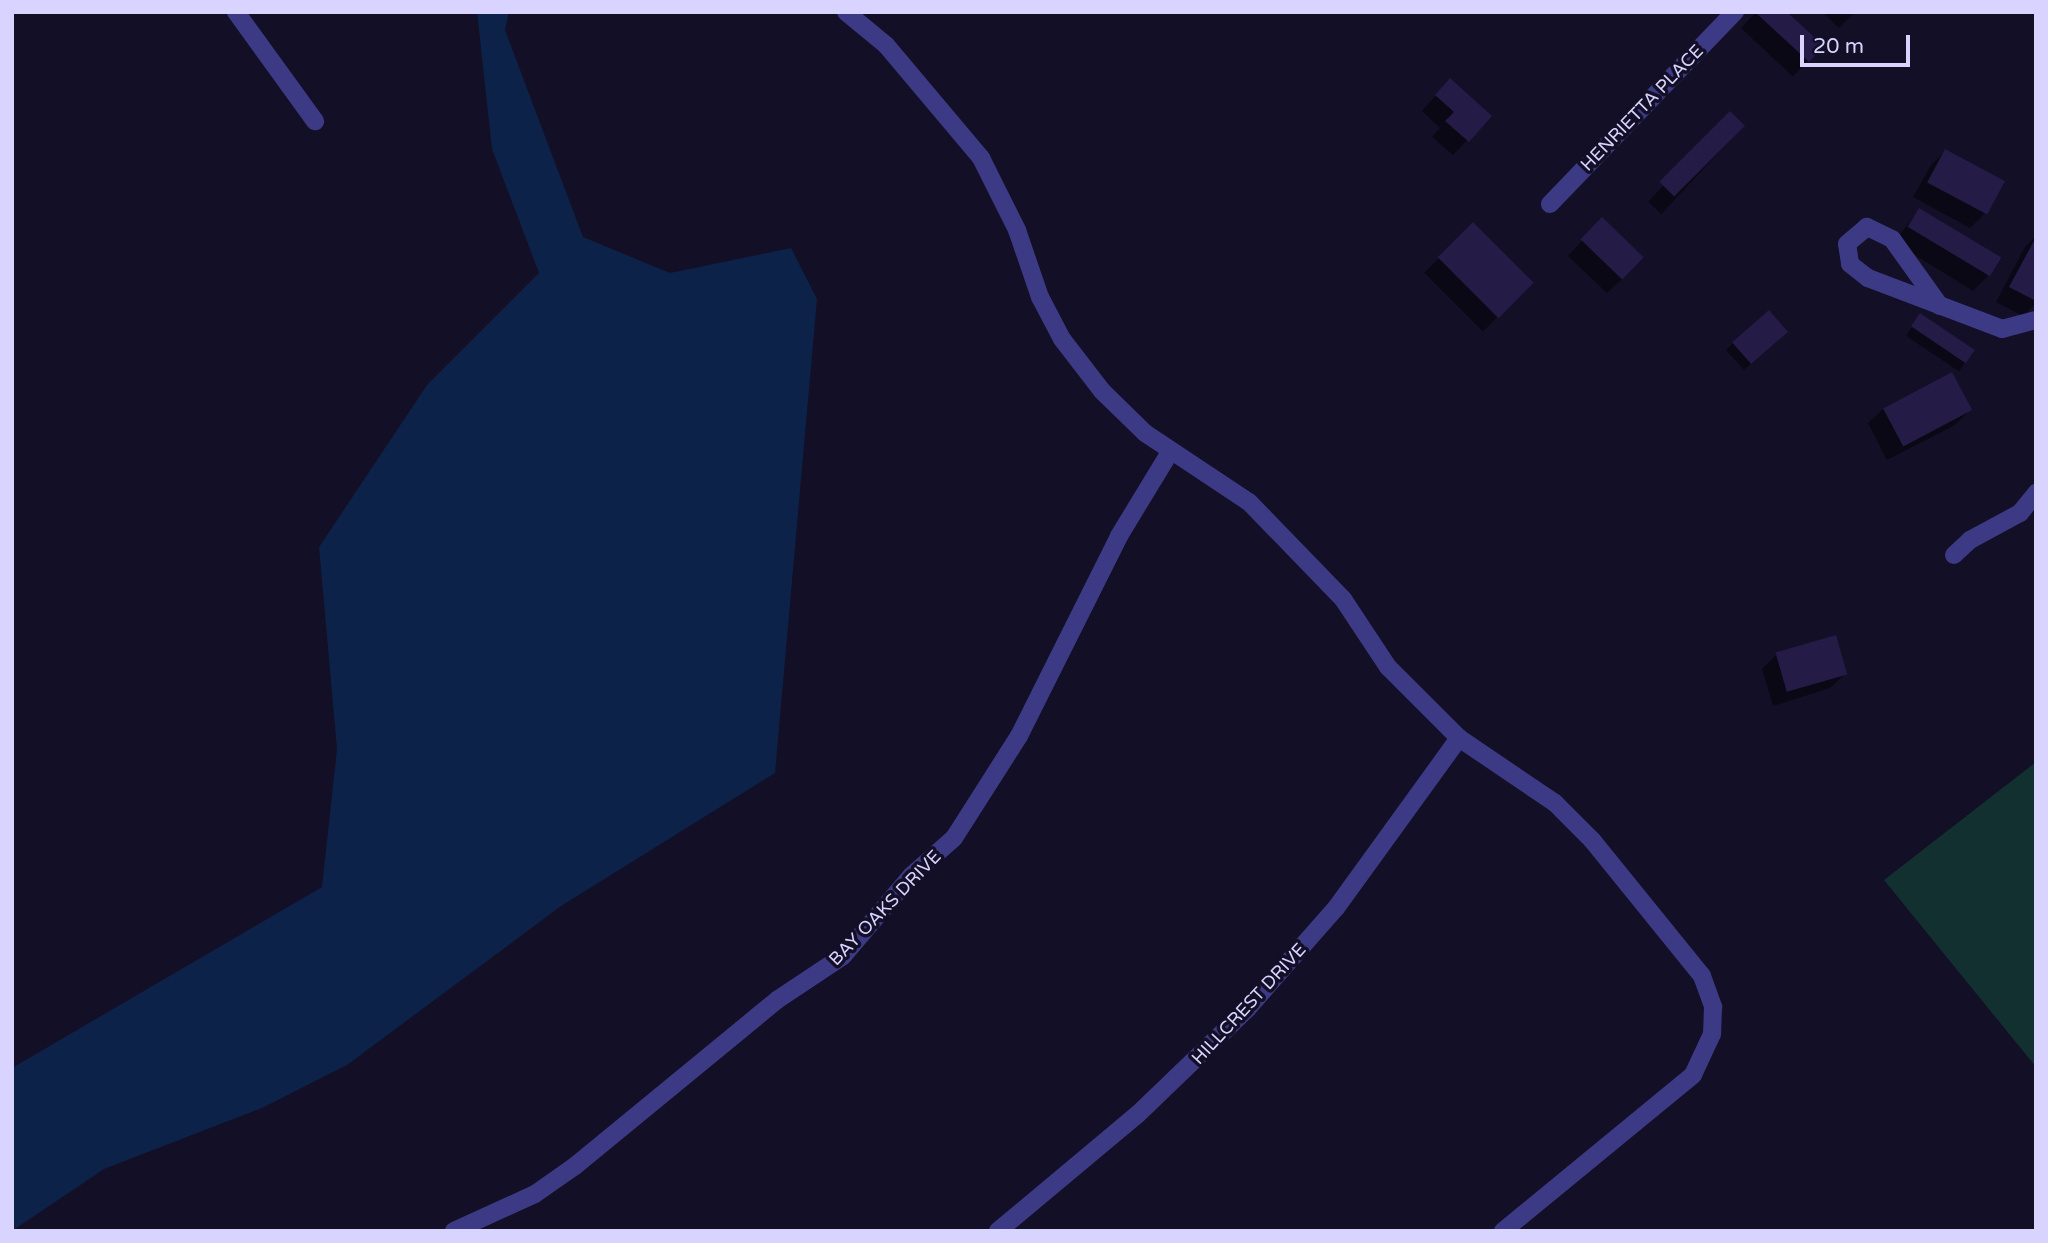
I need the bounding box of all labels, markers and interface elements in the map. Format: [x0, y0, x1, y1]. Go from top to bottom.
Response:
scale bar [1803, 21, 1913, 65]
text: 20 m [1813, 34, 1864, 59]
street label: HENRIETTA PLACE [1576, 40, 1708, 176]
street label: BAY OAKS DRIVE [824, 846, 946, 970]
street label: HILLCREST DRIVE [1187, 939, 1311, 1069]

